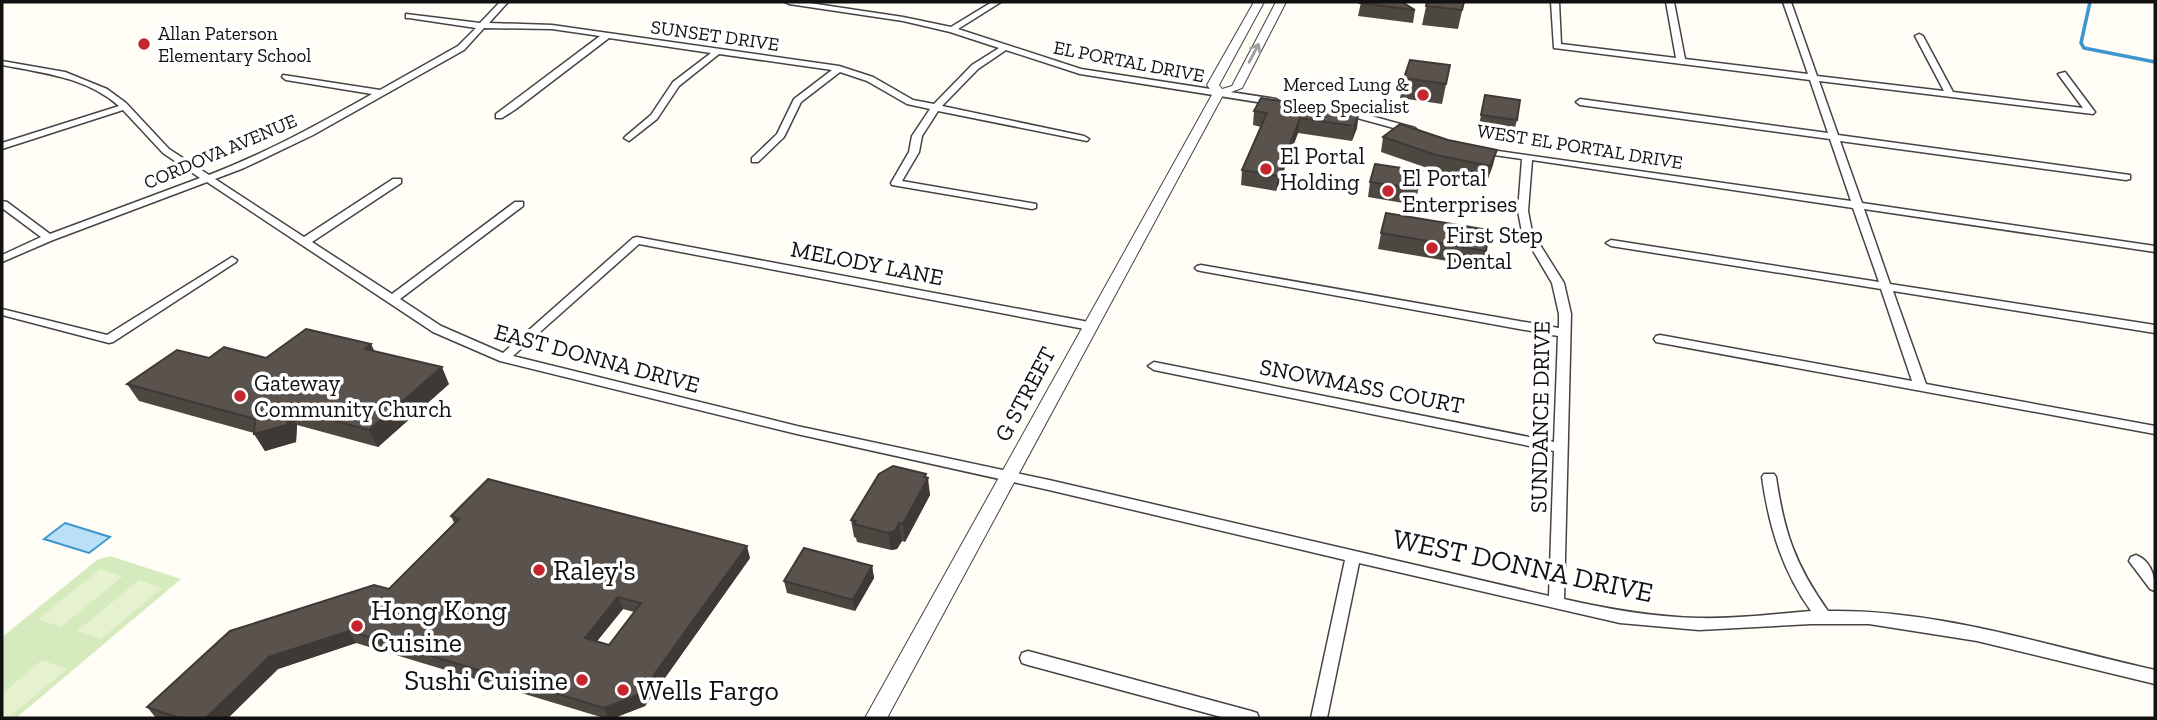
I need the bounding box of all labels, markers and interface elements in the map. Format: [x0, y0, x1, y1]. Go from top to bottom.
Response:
street label: SUNSET DRIVE [649, 15, 781, 56]
place label: Allan Paterson Elementary School [158, 22, 311, 67]
marker: Allan Paterson Elementary School [136, 36, 152, 52]
street label: EL PORTAL DRIVE [1051, 36, 1206, 87]
one-way arrow [1248, 43, 1262, 63]
place label: Merced Lung & Sleep Specialist [1283, 73, 1409, 118]
marker: Merced Lung & Sleep Specialist [1415, 87, 1431, 103]
street label: CORDOVA AVENUE [140, 109, 300, 194]
street label: WEST EL PORTAL DRIVE [1475, 119, 1684, 174]
place label: El Portal Holding [1280, 142, 1365, 196]
marker: El Portal Holding [1258, 161, 1274, 177]
place label: El Portal Enterprises [1402, 164, 1517, 218]
marker: El Portal Enterprises [1380, 183, 1396, 199]
place label: First Step Dental [1446, 221, 1543, 275]
street label: MELODY LANE [788, 234, 946, 292]
marker: First Step Dental [1424, 240, 1440, 256]
street label: EAST DONNA DRIVE [491, 317, 703, 399]
street label: SUNDANCE DRIVE [1524, 321, 1556, 513]
street label: G STREET [988, 342, 1062, 446]
street label: SNOWMASS COURT [1257, 352, 1467, 420]
place label: Gateway Community Church [254, 369, 452, 423]
marker: Gateway Community Church [232, 388, 248, 404]
street label: WEST DONNA DRIVE [1390, 522, 1656, 609]
place label: Raley's [553, 554, 636, 587]
marker: Raley's [531, 562, 547, 578]
place label: Hong Kong Cuisine [371, 594, 507, 659]
marker: Hong Kong Cuisine [349, 618, 365, 634]
place label: Sushi Cuisine [404, 664, 568, 697]
marker: Sushi Cuisine [574, 672, 590, 688]
place label: Wells Fargo [637, 674, 779, 707]
marker: Wells Fargo [615, 682, 631, 698]

